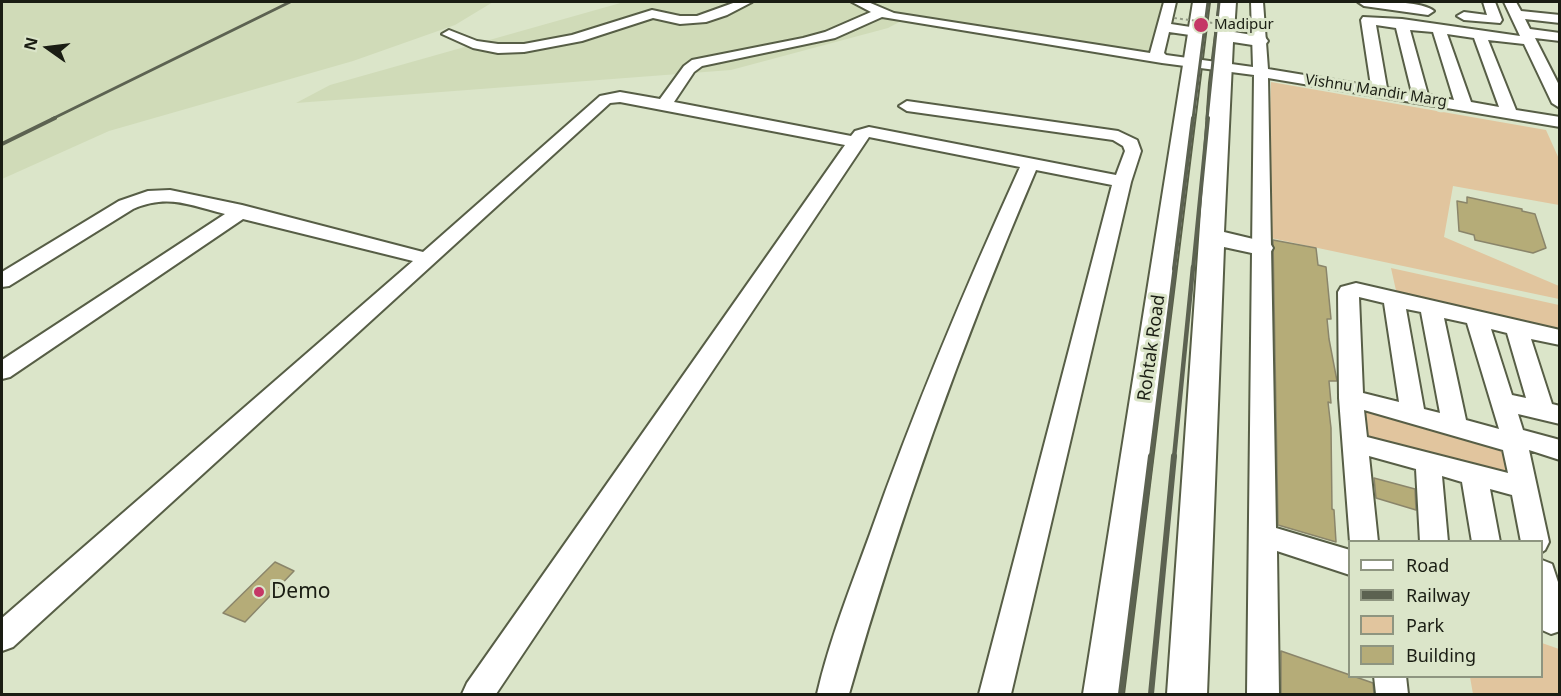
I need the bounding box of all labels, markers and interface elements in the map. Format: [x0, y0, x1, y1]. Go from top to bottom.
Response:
marker: Madipur [1192, 16, 1210, 34]
place label: Madipur [1214, 16, 1274, 34]
north arrow [18, 18, 78, 78]
text: N [18, 35, 43, 53]
street label: Vishnu Mandir Marg [1304, 71, 1448, 111]
street label: Rohtak Road [1134, 293, 1170, 403]
legend [1348, 540, 1543, 678]
text: Road [1406, 553, 1449, 577]
place label: Demo [271, 579, 331, 605]
text: Railway [1406, 583, 1470, 607]
marker: Demo [252, 585, 266, 599]
text: Park [1406, 613, 1444, 637]
text: Building [1406, 643, 1476, 667]

